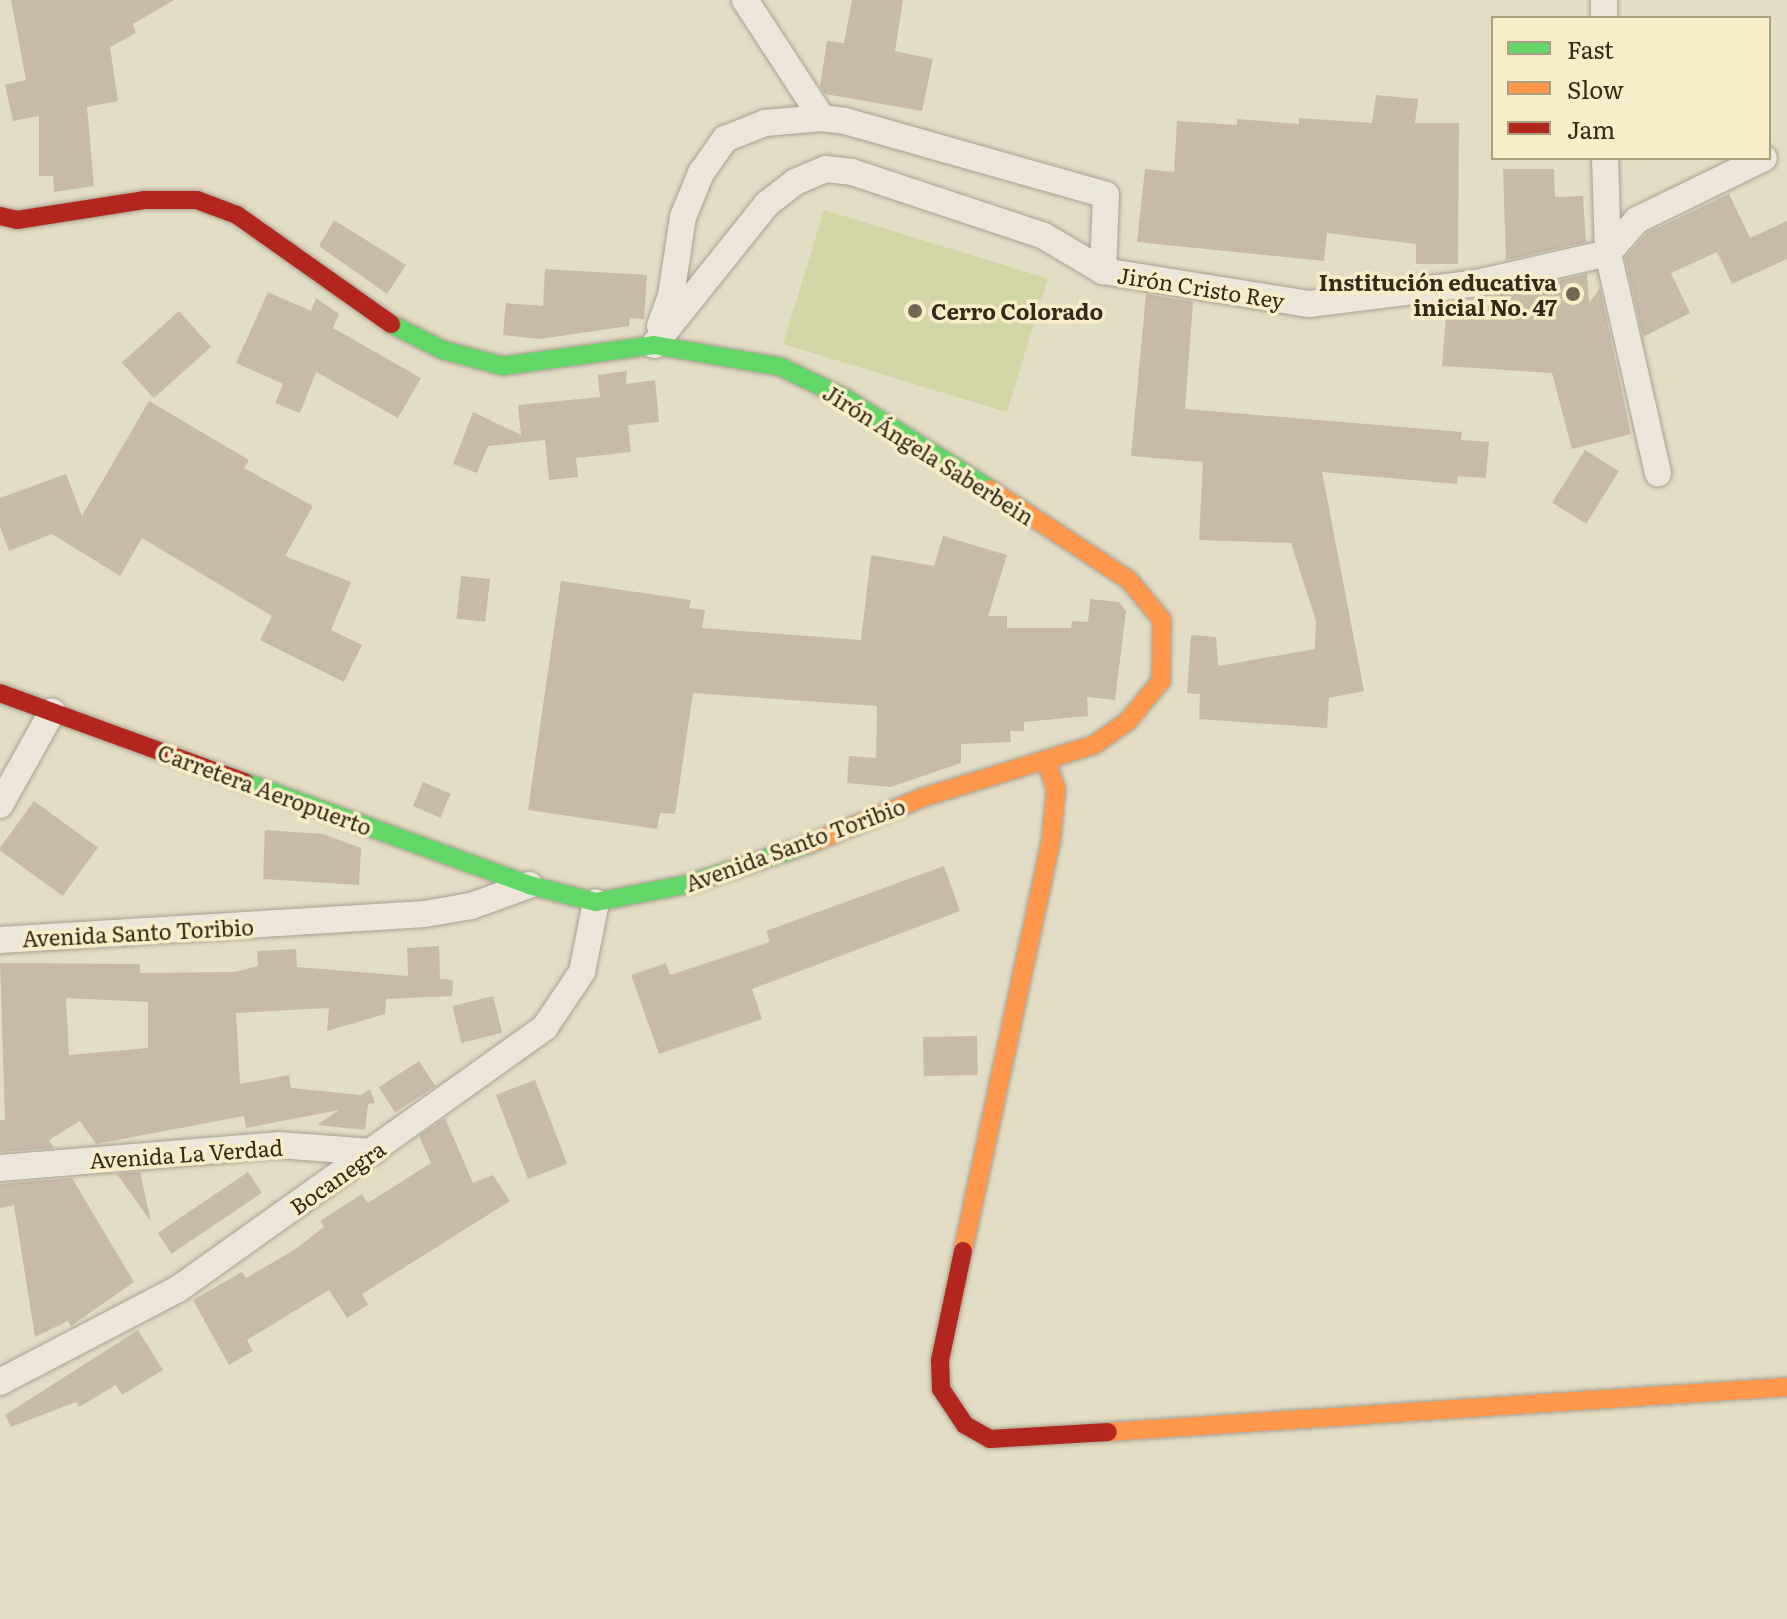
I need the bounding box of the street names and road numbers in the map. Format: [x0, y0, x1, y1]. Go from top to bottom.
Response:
street label: Jirón Cristo Rey [1115, 261, 1287, 313]
street label: Jirón Ángela Saberbein [819, 378, 1039, 530]
street label: Carretera Aeropuerto [154, 738, 376, 840]
street label: Avenida Santo Toribio [681, 792, 909, 896]
street label: Avenida Santo Toribio [21, 913, 255, 951]
street label: Avenida La Verdad [88, 1133, 284, 1173]
street label: Bocanegra [284, 1135, 390, 1219]

